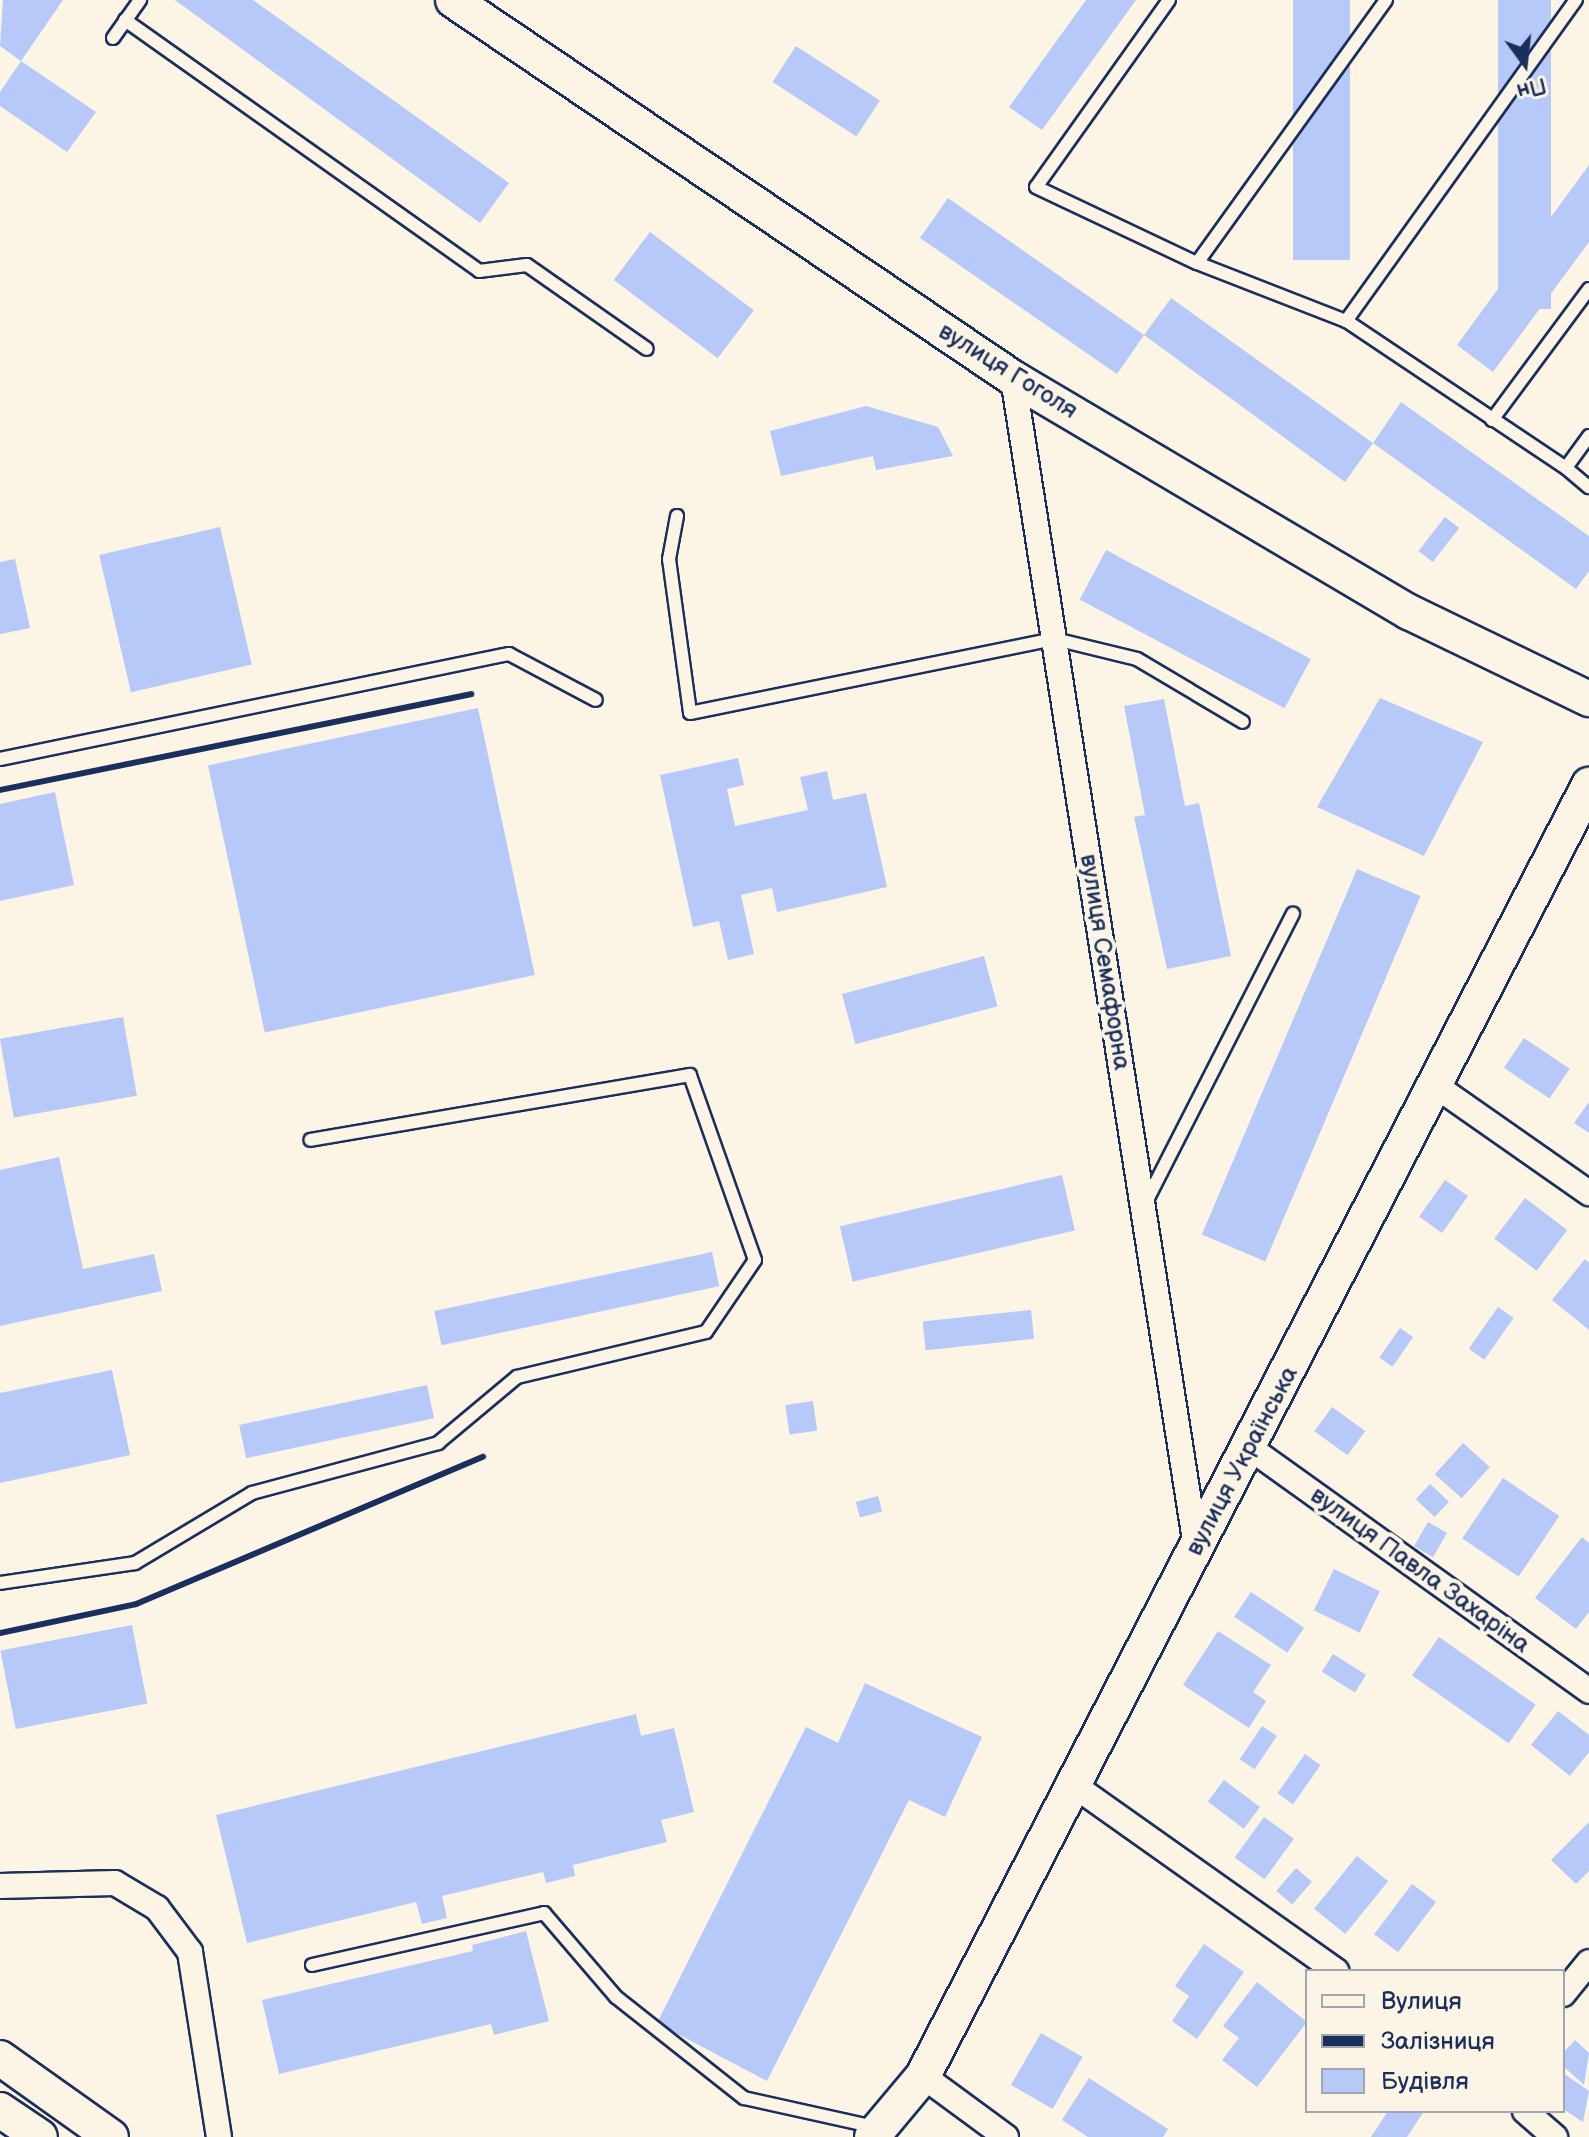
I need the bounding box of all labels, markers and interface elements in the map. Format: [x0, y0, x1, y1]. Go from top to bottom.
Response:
north arrow [1485, 24, 1565, 104]
text: Пн [1514, 71, 1549, 104]
street label: вулиця Гоголя [933, 317, 1083, 425]
street label: вулиця Семафорна [1074, 852, 1136, 1072]
street label: вулиця Українська [1180, 1361, 1304, 1561]
street label: вулиця Павла Захаріна [1305, 1481, 1535, 1659]
legend [1305, 1969, 1565, 2113]
text: Вулиця [1381, 1987, 1462, 2016]
text: Залізниця [1381, 2027, 1495, 2056]
text: Будівля [1381, 2067, 1469, 2096]

